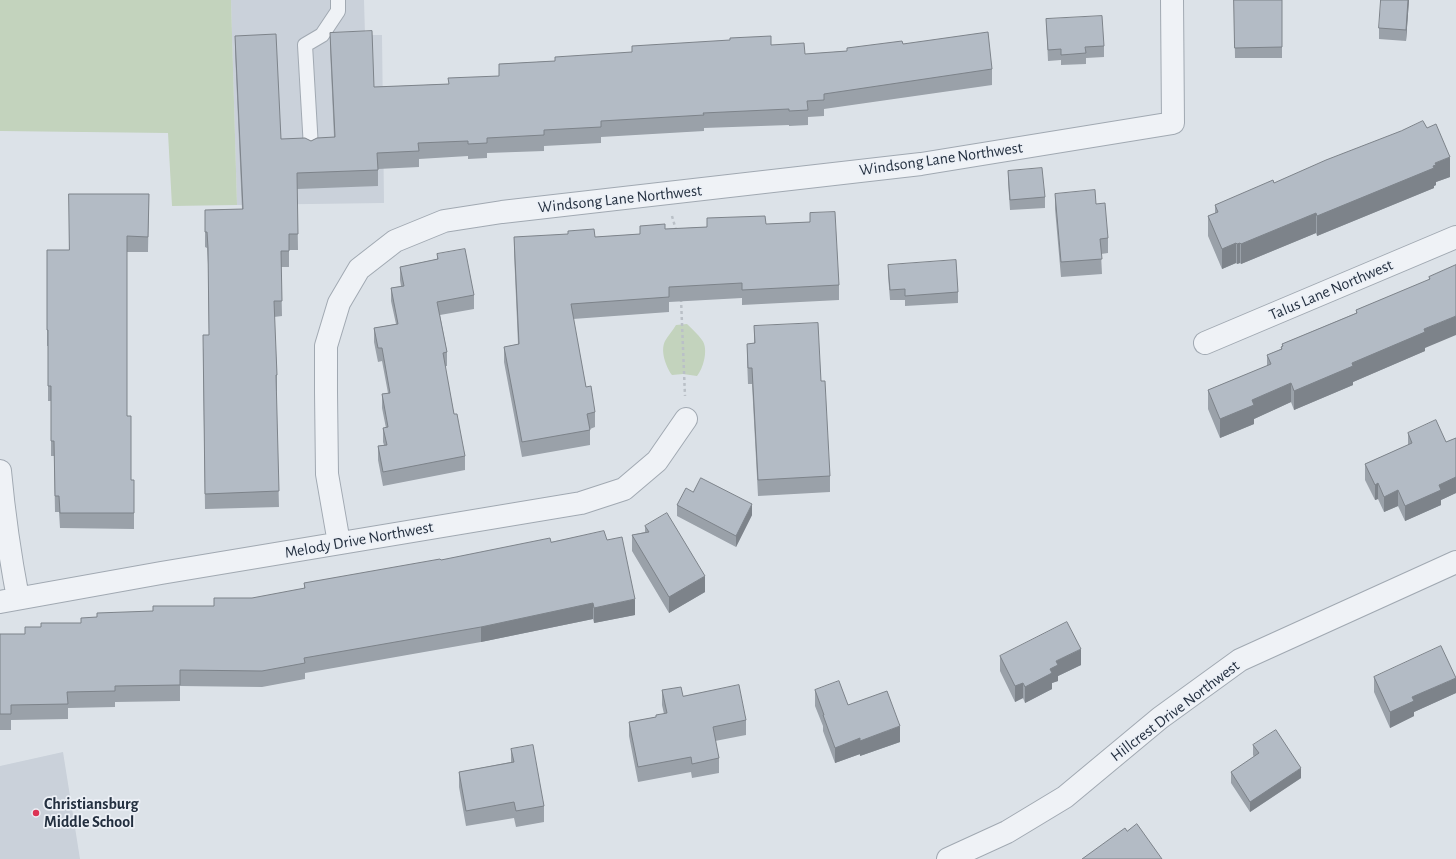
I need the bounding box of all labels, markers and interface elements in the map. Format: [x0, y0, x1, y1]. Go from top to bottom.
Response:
street label: Windsong Lane Northwest [858, 138, 1024, 180]
street label: Windsong Lane Northwest [537, 181, 703, 217]
street label: Talus Lane Northwest [1266, 255, 1396, 325]
street label: Melody Drive Northwest [283, 517, 435, 563]
street label: Hillcrest Drive Northwest [1107, 656, 1243, 766]
place label: Christiansburg Middle School [44, 794, 139, 832]
marker: Christiansburg Middle School [31, 808, 41, 818]

